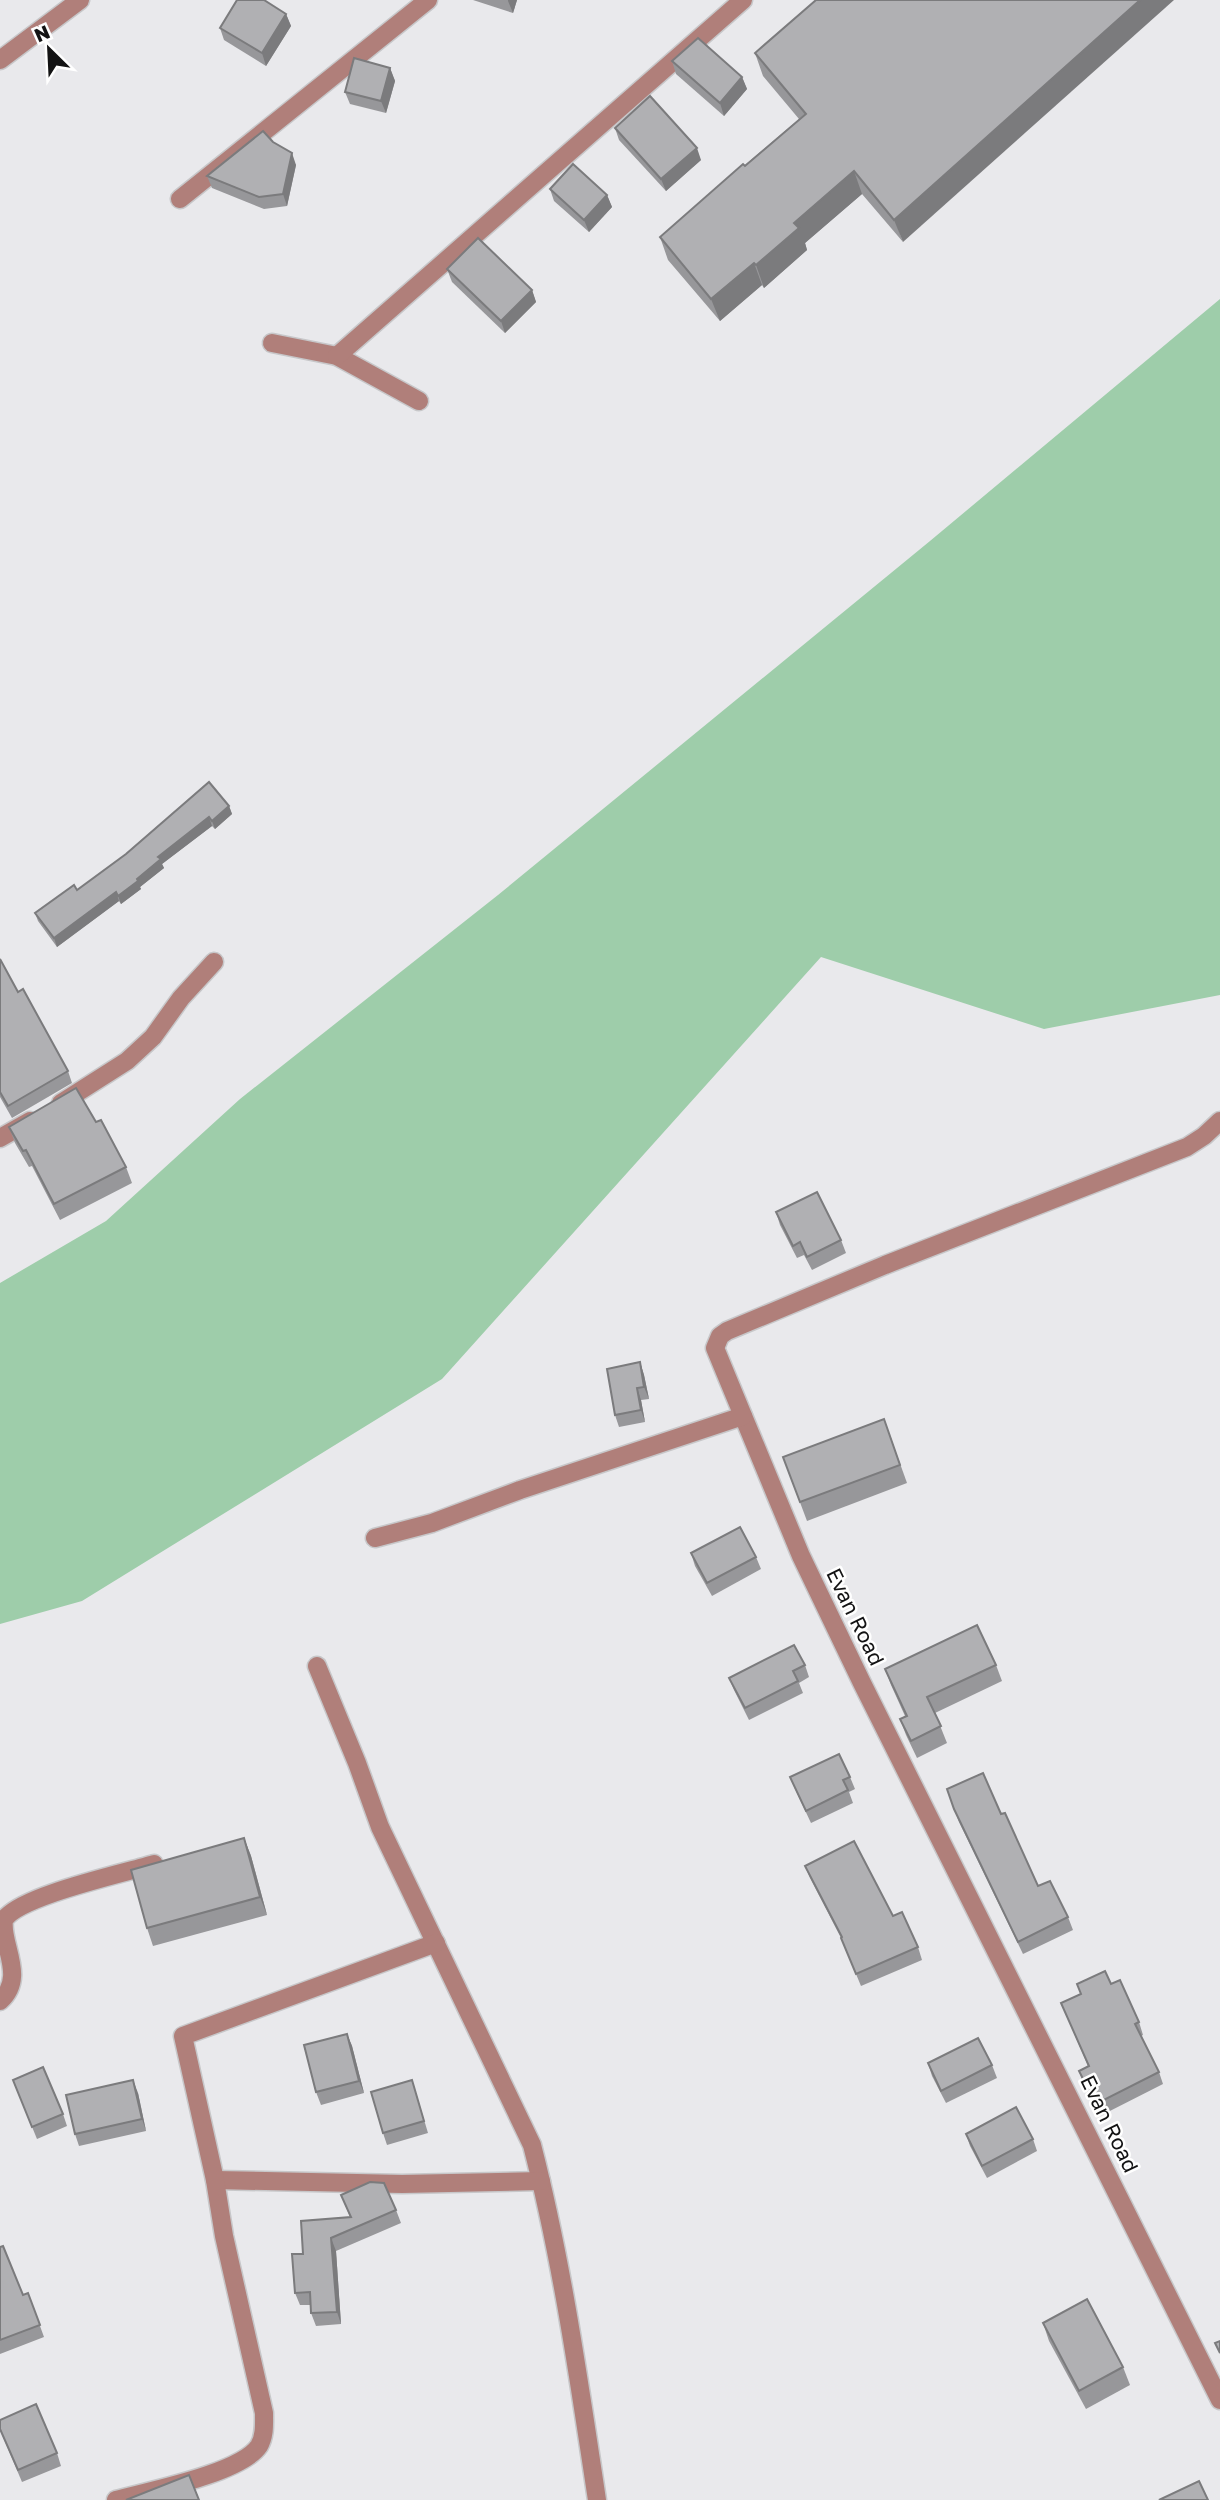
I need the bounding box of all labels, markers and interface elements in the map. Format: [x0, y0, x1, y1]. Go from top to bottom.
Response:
north arrow [14, 14, 84, 84]
text: N [31, 20, 53, 46]
street label: Evan Road [821, 1564, 891, 1670]
street label: Evan Road [1075, 2071, 1145, 2177]

